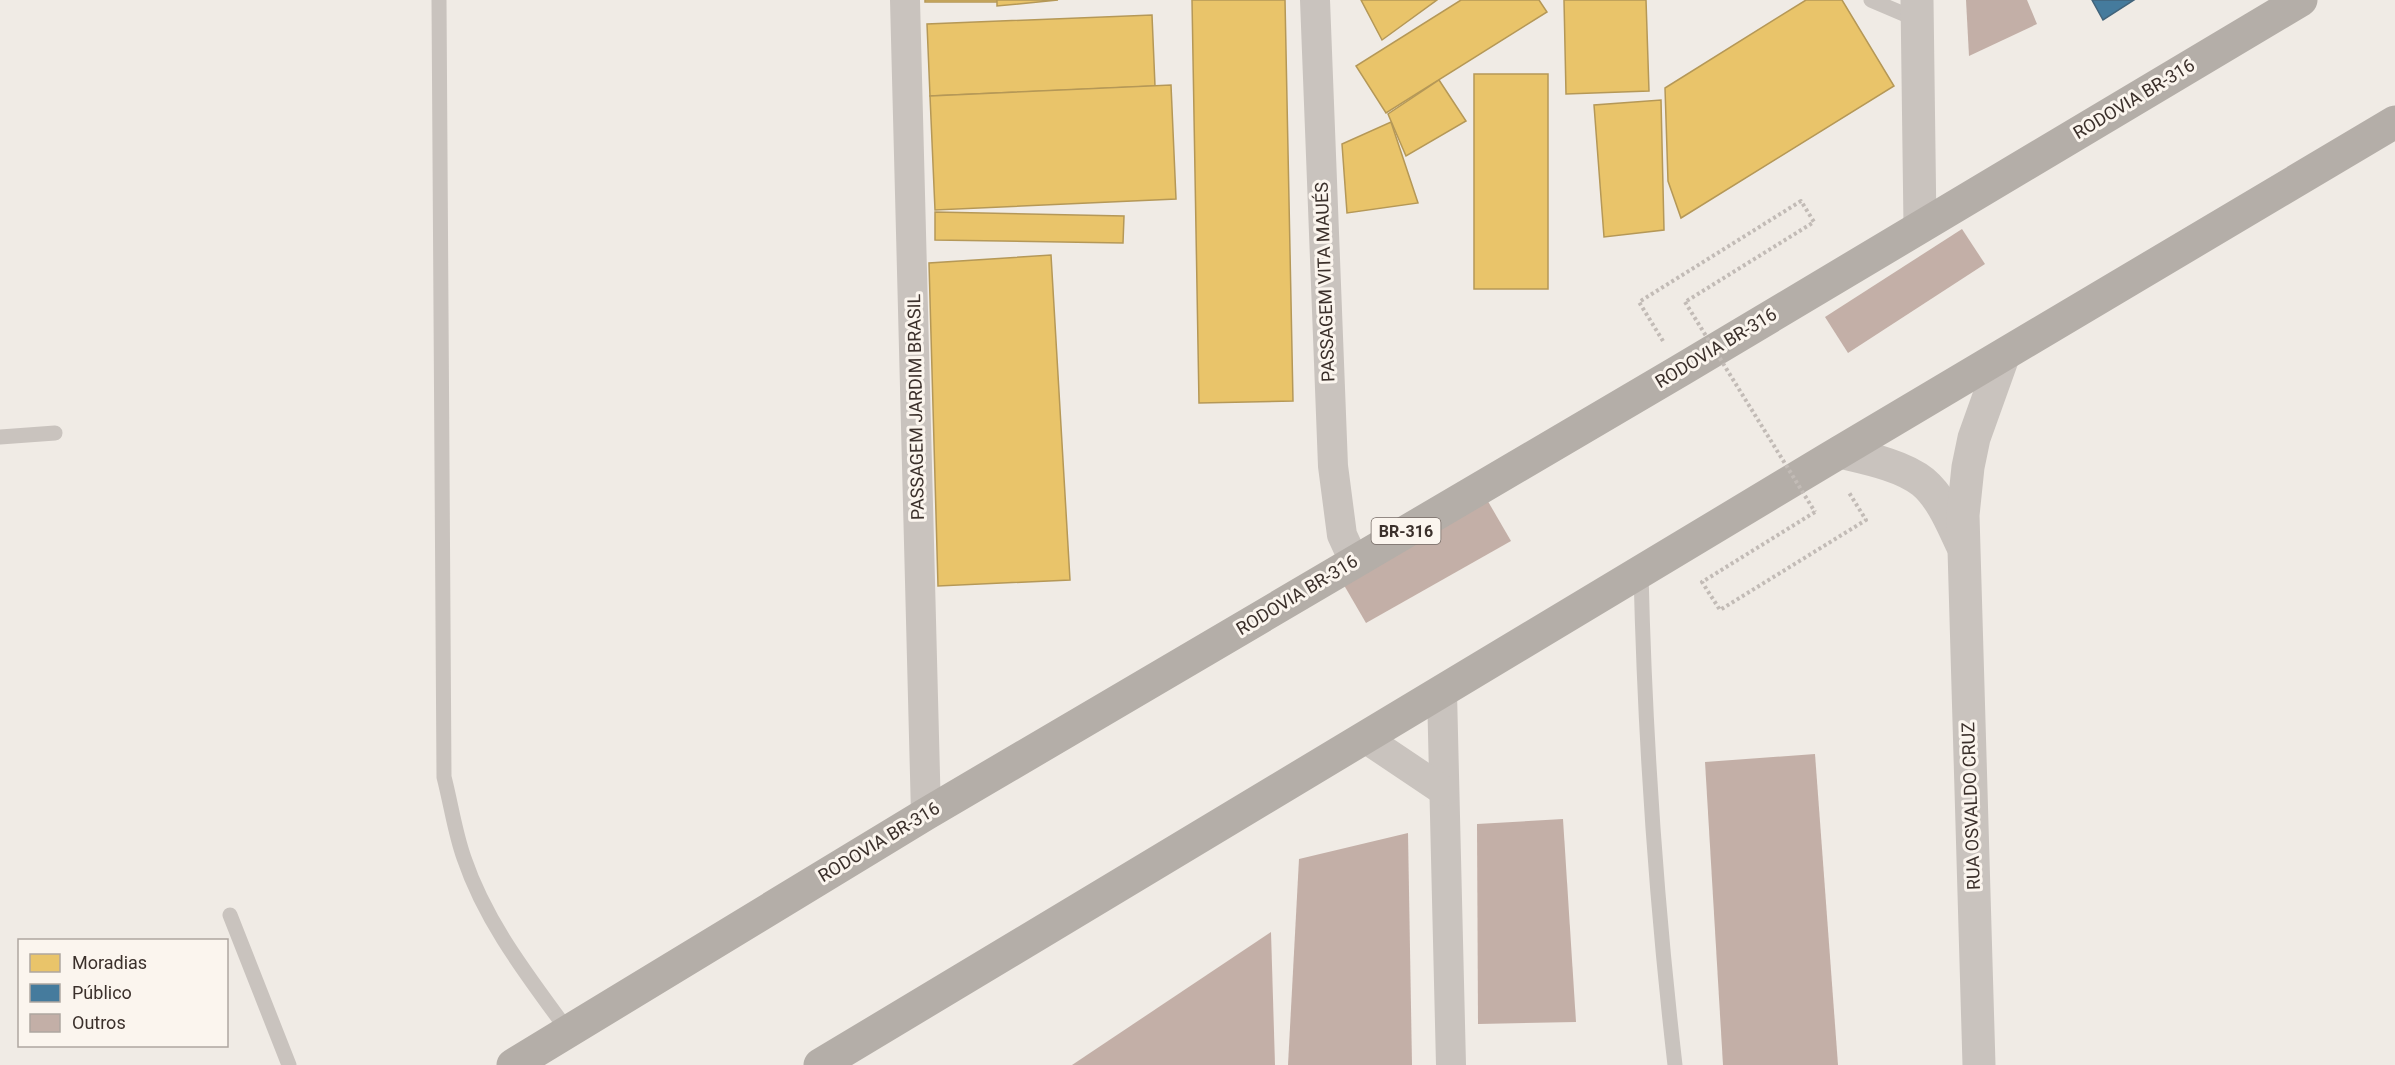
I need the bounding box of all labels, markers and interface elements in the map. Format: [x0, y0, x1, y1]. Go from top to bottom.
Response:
street label: RODOVIA BR-316 [2069, 54, 2198, 143]
street label: PASSAGEM VITA MAUÉS [1311, 181, 1338, 382]
street label: PASSAGEM JARDIM BRASIL [903, 293, 928, 520]
street label: RODOVIA BR-316 [1651, 303, 1780, 392]
road number: BR-316 [1372, 518, 1440, 544]
street label: RODOVIA BR-316 [1232, 550, 1361, 639]
street label: RUA OSVALDO CRUZ [1957, 721, 1984, 890]
street label: RODOVIA BR-316 [814, 797, 943, 886]
legend [18, 939, 228, 1047]
text: Moradias [72, 952, 147, 973]
text: Público [72, 982, 132, 1003]
text: Outros [72, 1012, 126, 1033]

